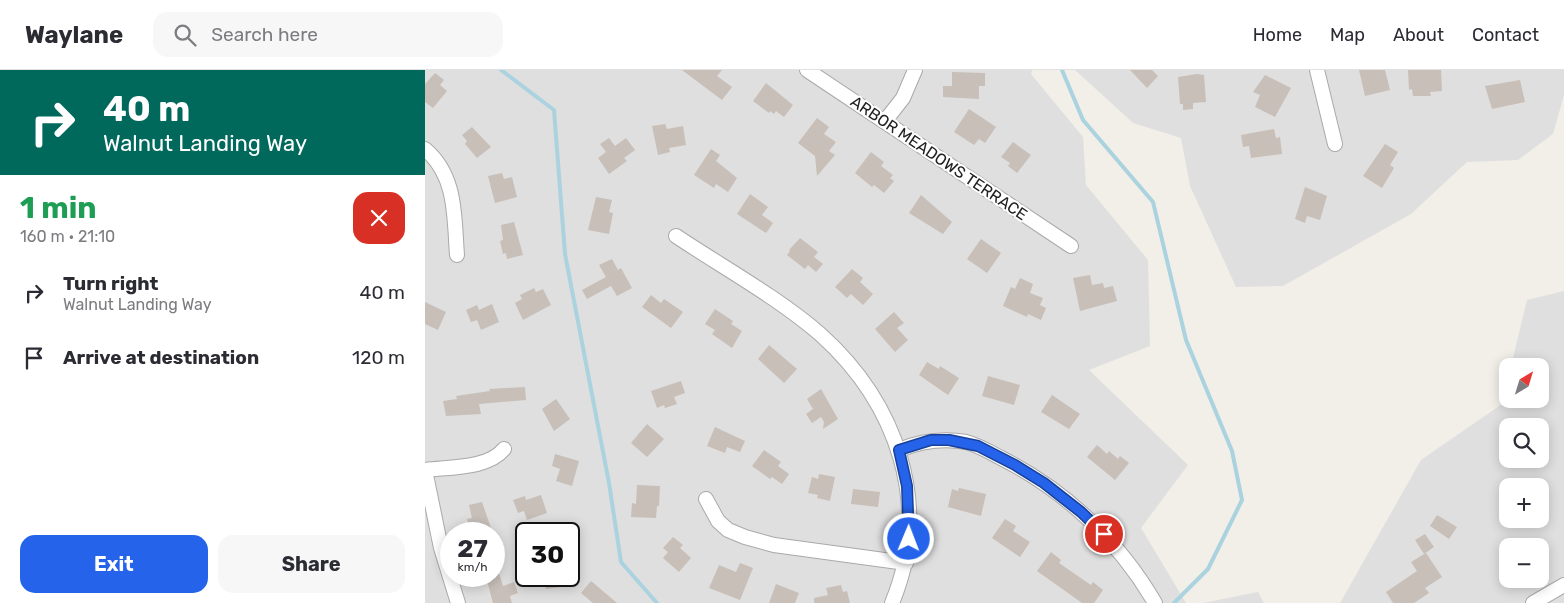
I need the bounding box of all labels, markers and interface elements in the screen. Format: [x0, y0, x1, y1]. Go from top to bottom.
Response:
search box [153, 12, 503, 57]
text: Waylane [25, 21, 123, 49]
icon: search [171, 21, 199, 49]
text: Search here [211, 23, 318, 46]
text: Home [1253, 24, 1302, 46]
text: Map [1330, 24, 1365, 46]
text: About [1393, 24, 1444, 46]
text: Contact [1472, 24, 1539, 46]
text: 40 m [103, 88, 190, 130]
icon: right [20, 90, 85, 155]
street label: ARBOR MEADOWS TERRACE [847, 92, 1031, 224]
text: Walnut Landing Way [103, 130, 307, 157]
text: 1 min [20, 190, 97, 226]
button: close [353, 192, 405, 244]
text: 160 m · 21:10 [20, 227, 115, 246]
text: Turn right [63, 272, 158, 295]
icon: right [20, 279, 48, 307]
text: 40 m [360, 281, 405, 304]
text: Walnut Landing Way [63, 295, 211, 314]
icon: arrive [20, 344, 48, 372]
text: Arrive at destination [63, 346, 259, 369]
text: 120 m [352, 346, 405, 369]
north arrow [1499, 358, 1549, 408]
map controls [1499, 358, 1549, 588]
button: search [1499, 418, 1549, 468]
button: + [1499, 478, 1549, 528]
position arrow [882, 512, 934, 564]
pin [1083, 513, 1125, 555]
icon: arrive [1090, 520, 1118, 548]
speed limit sign: 30 [515, 522, 580, 587]
text: 27 [457, 534, 488, 563]
button: Exit [20, 535, 208, 593]
button: Share [218, 535, 405, 593]
button: − [1499, 538, 1549, 588]
text: km/h [458, 560, 487, 574]

